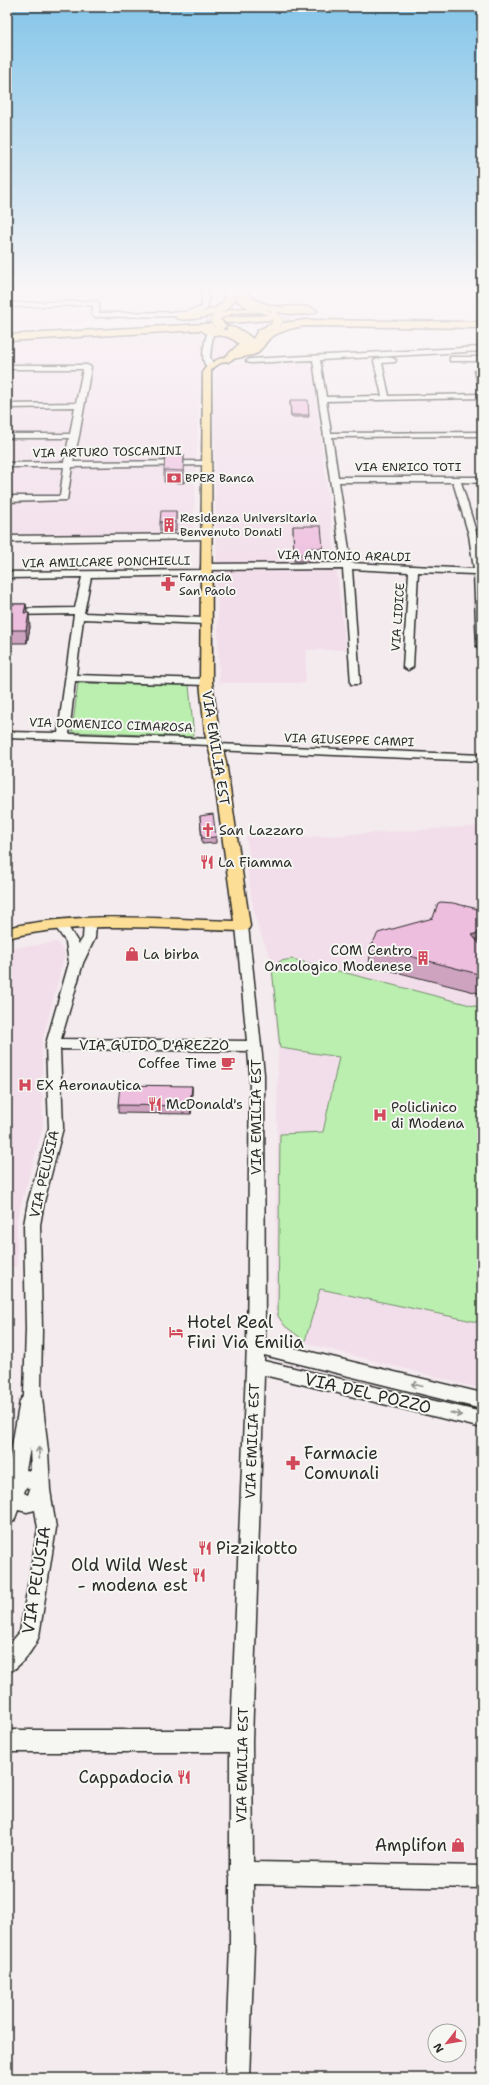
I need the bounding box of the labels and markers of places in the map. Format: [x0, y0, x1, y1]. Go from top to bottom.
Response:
bank icon: BPER Banca [166, 470, 182, 486]
place label: BPER Banca [185, 470, 254, 486]
place label: Residenza Universitaria Benvenuto Donati [180, 510, 317, 540]
building icon: Residenza Universitaria Benvenuto Donati [161, 517, 177, 533]
place label: Farmacia San Paolo [179, 569, 236, 599]
pharmacy icon: Farmacia San Paolo [160, 576, 176, 592]
place label: San Lazzaro [219, 821, 304, 839]
church icon: San Lazzaro [200, 822, 216, 838]
place label: La Fiamma [218, 853, 292, 871]
restaurant icon: La Fiamma [199, 854, 215, 870]
place label: COM Centro Oncologico Modenese [264, 941, 412, 975]
place label: La birba [143, 945, 199, 963]
shop icon: La birba [124, 946, 140, 962]
building icon: COM Centro Oncologico Modenese [415, 950, 431, 966]
place label: Coffee Time [138, 1054, 217, 1072]
cafe icon: Coffee Time [220, 1055, 236, 1071]
place label: EX Aeronautica [36, 1076, 141, 1094]
hospital icon: EX Aeronautica [17, 1077, 33, 1093]
place label: McDonald's [166, 1095, 243, 1113]
restaurant icon: McDonald's [147, 1096, 163, 1112]
place label: Policlinico di Modena [391, 1098, 464, 1132]
hospital icon: Policlinico di Modena [372, 1107, 388, 1123]
place label: Hotel Real Fini Via Emilia [187, 1311, 304, 1353]
hotel icon: Hotel Real Fini Via Emilia [168, 1324, 184, 1340]
place label: Farmacie Comunali [304, 1442, 379, 1484]
pharmacy icon: Farmacie Comunali [285, 1455, 301, 1471]
place label: Pizzikotto [216, 1537, 297, 1559]
restaurant icon: Pizzikotto [197, 1540, 213, 1556]
place label: Old Wild West - modena est [71, 1554, 188, 1596]
restaurant icon: Old Wild West - modena est [191, 1567, 207, 1583]
place label: Cappadocia [79, 1766, 173, 1788]
restaurant icon: Cappadocia [176, 1769, 192, 1785]
place label: Amplifon [375, 1834, 447, 1856]
shop icon: Amplifon [450, 1837, 466, 1853]

